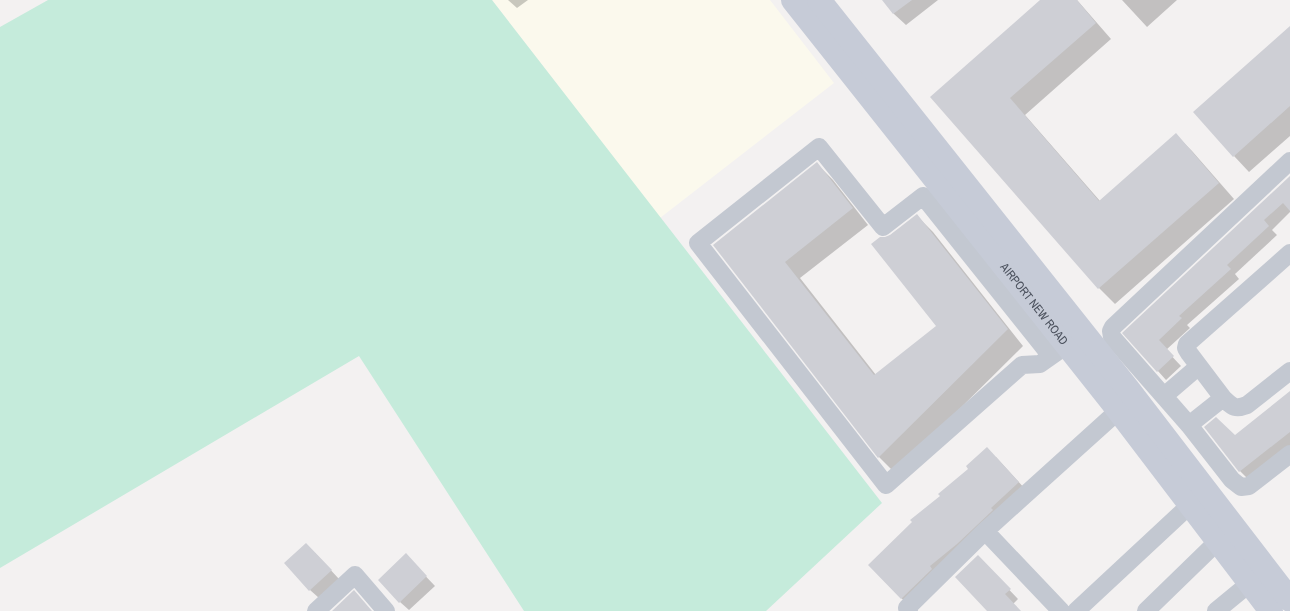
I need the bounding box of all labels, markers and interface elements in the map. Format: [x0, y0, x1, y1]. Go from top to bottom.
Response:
street label: AIRPORT NEW ROAD [996, 259, 1072, 348]

